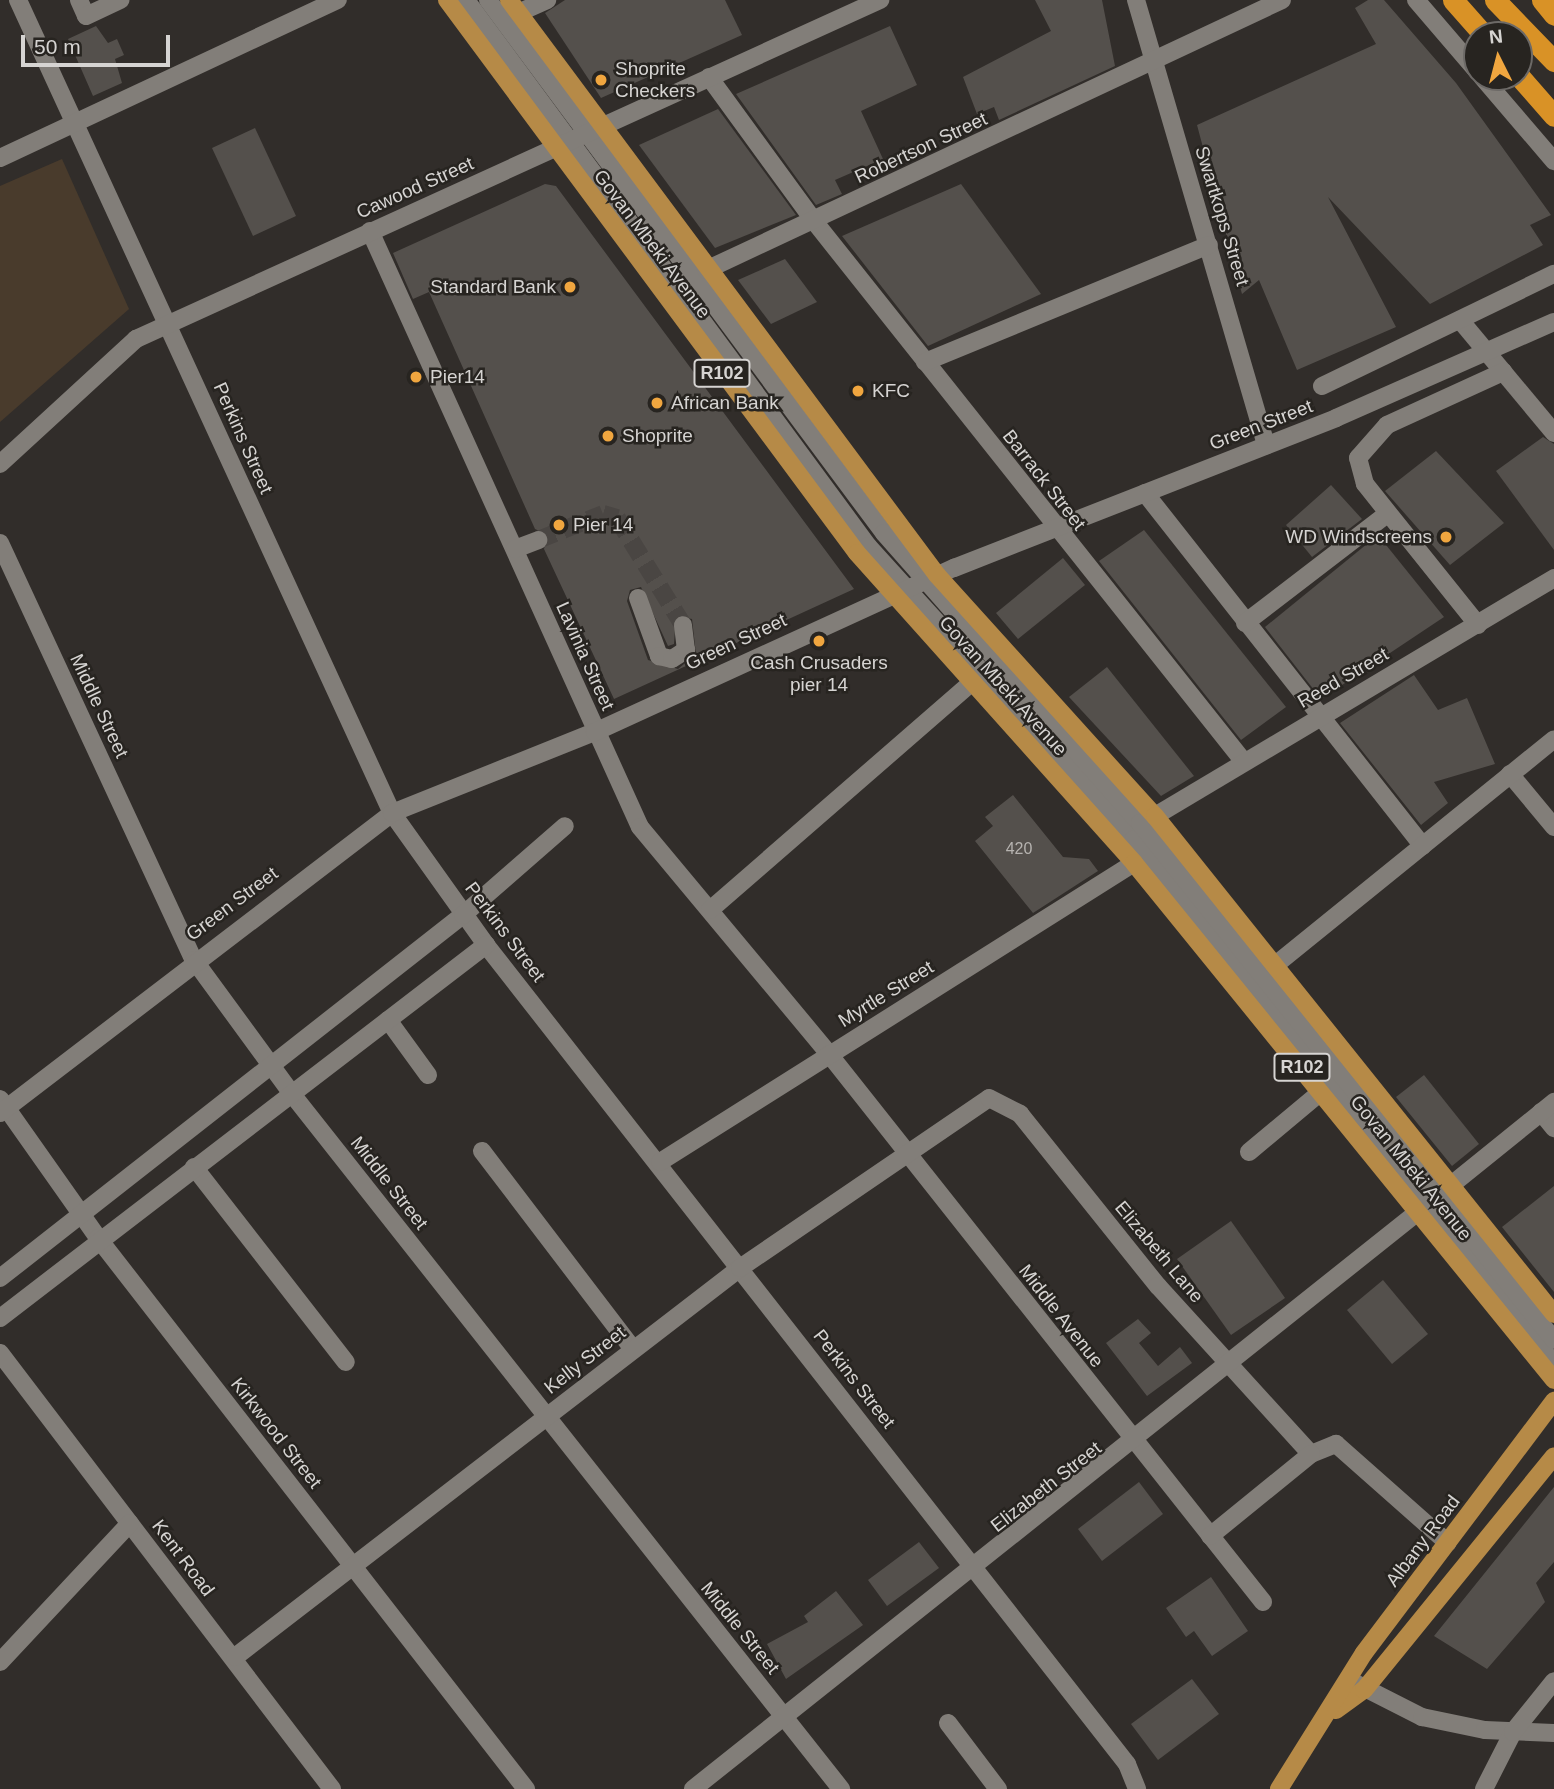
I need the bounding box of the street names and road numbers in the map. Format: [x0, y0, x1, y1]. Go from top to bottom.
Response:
street label: Robertson Street [851, 107, 991, 189]
street label: Swartkops Street [1190, 143, 1254, 289]
street label: Cawood Street [353, 152, 477, 224]
street label: Govan Mbeki Avenue [588, 165, 716, 323]
road number: R102 [692, 358, 752, 388]
street label: Perkins Street [208, 379, 278, 497]
street label: Green Street [1206, 395, 1316, 455]
street label: Barrack Street [998, 425, 1090, 535]
street label: Lavinia Street [551, 598, 619, 714]
street label: Green Street [682, 609, 790, 675]
street label: Govan Mbeki Avenue [934, 611, 1072, 761]
street label: Reed Street [1293, 643, 1393, 713]
street label: Middle Street [65, 650, 133, 762]
street label: Green Street [182, 862, 282, 946]
street label: Perkins Street [460, 877, 550, 987]
street label: Myrtle Street [834, 956, 938, 1032]
road number: R102 [1272, 1052, 1332, 1082]
street label: Govan Mbeki Avenue [1345, 1090, 1477, 1246]
street label: Middle Street [346, 1132, 432, 1234]
street label: Elizabeth Lane [1110, 1197, 1208, 1307]
street label: Middle Avenue [1013, 1260, 1109, 1372]
street label: Kelly Street [540, 1321, 630, 1399]
street label: Perkins Street [808, 1325, 900, 1433]
street label: Kirkwood Street [226, 1373, 326, 1493]
street label: Elizabeth Street [986, 1437, 1106, 1537]
street label: Albany Road [1381, 1491, 1465, 1591]
street label: Kent Road [147, 1515, 219, 1601]
street label: Middle Street [696, 1577, 784, 1679]

